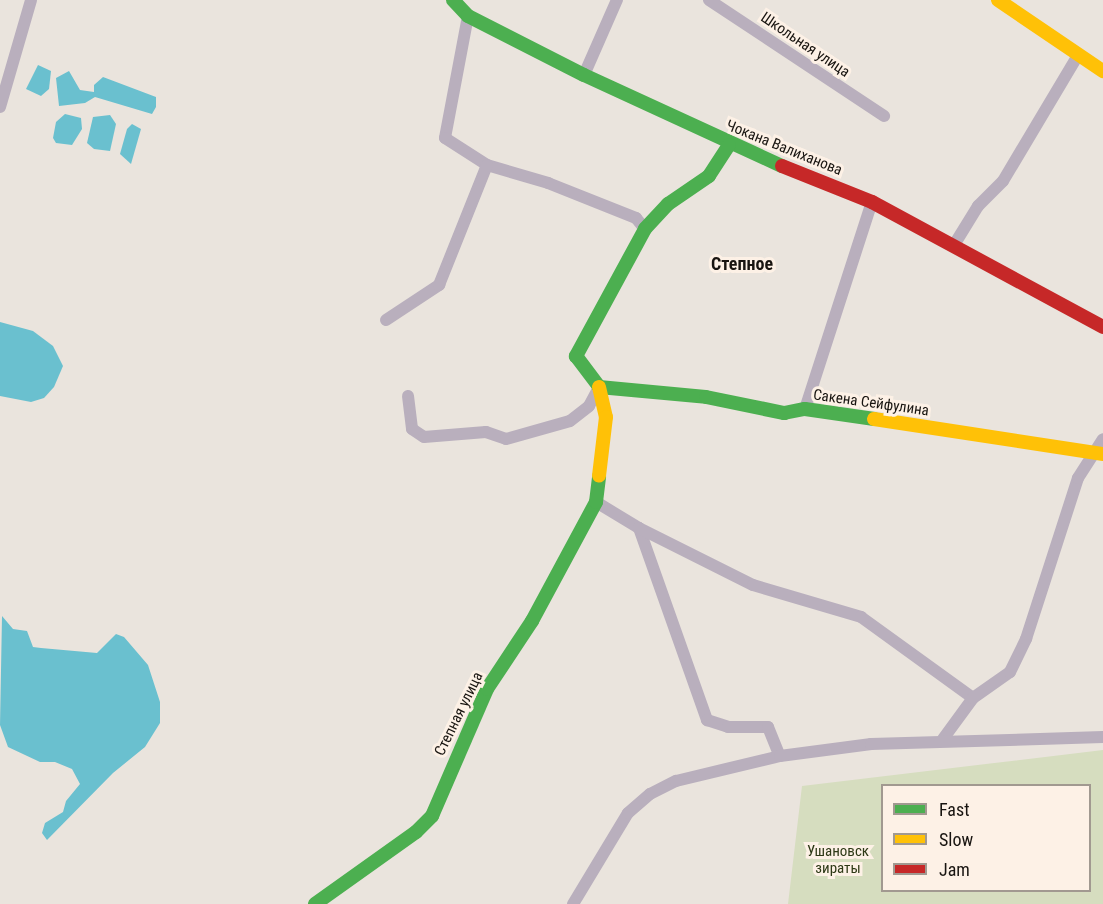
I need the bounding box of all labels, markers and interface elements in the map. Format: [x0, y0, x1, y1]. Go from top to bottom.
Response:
street label: Школьная улица [757, 9, 853, 81]
street label: Чокана Валиханова [723, 117, 845, 179]
district label: Степное [711, 253, 773, 275]
street label: Сакена Сейфулина [812, 386, 930, 420]
street label: Степная улица [431, 669, 487, 759]
legend [881, 784, 1091, 892]
text: Fast [939, 799, 970, 820]
text: Slow [939, 829, 973, 850]
park label: Ушановск зираты [807, 842, 869, 877]
text: Jam [939, 859, 970, 880]

